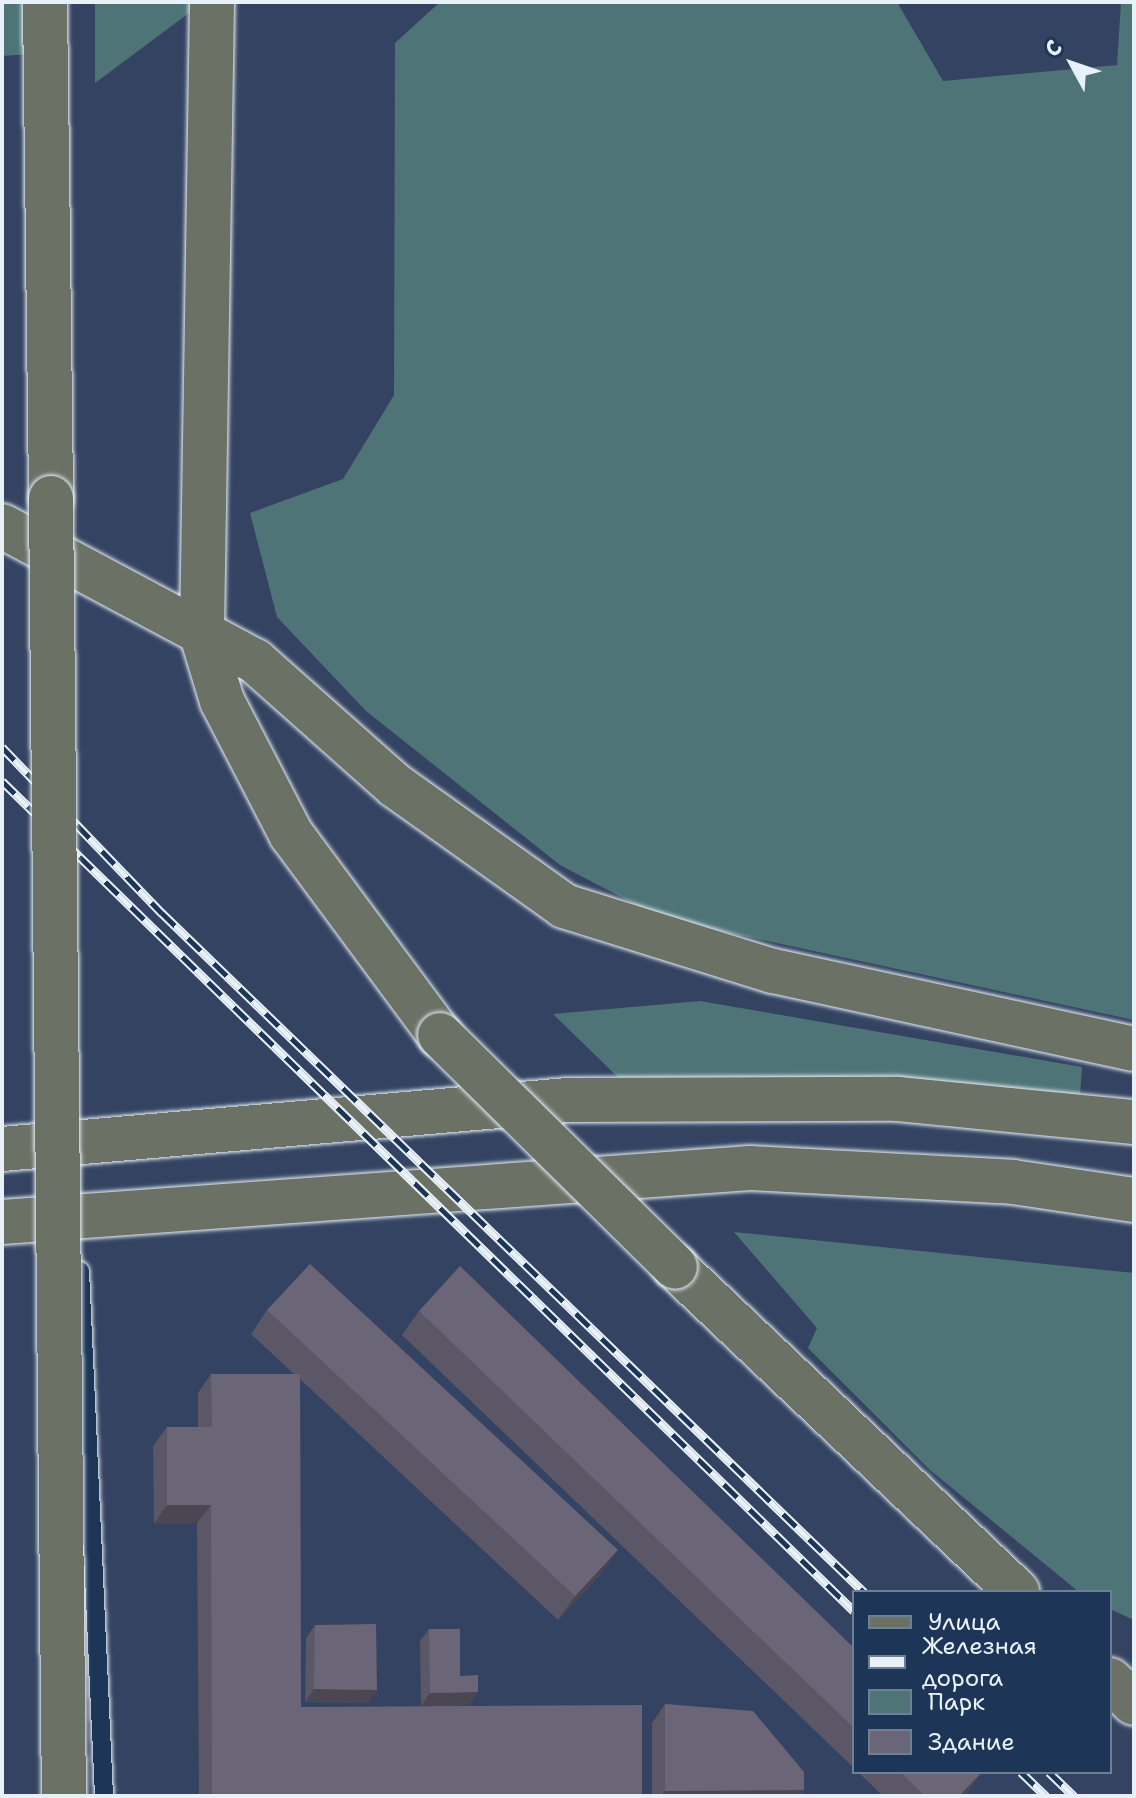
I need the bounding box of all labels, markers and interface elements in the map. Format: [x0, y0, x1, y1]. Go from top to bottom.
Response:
north arrow [1032, 24, 1112, 104]
text: С [1038, 34, 1069, 63]
legend [852, 1590, 1112, 1774]
text: Улица [928, 1606, 1001, 1638]
text: Железная дорога [922, 1630, 1037, 1694]
text: Парк [928, 1686, 985, 1718]
text: Здание [928, 1726, 1015, 1758]

